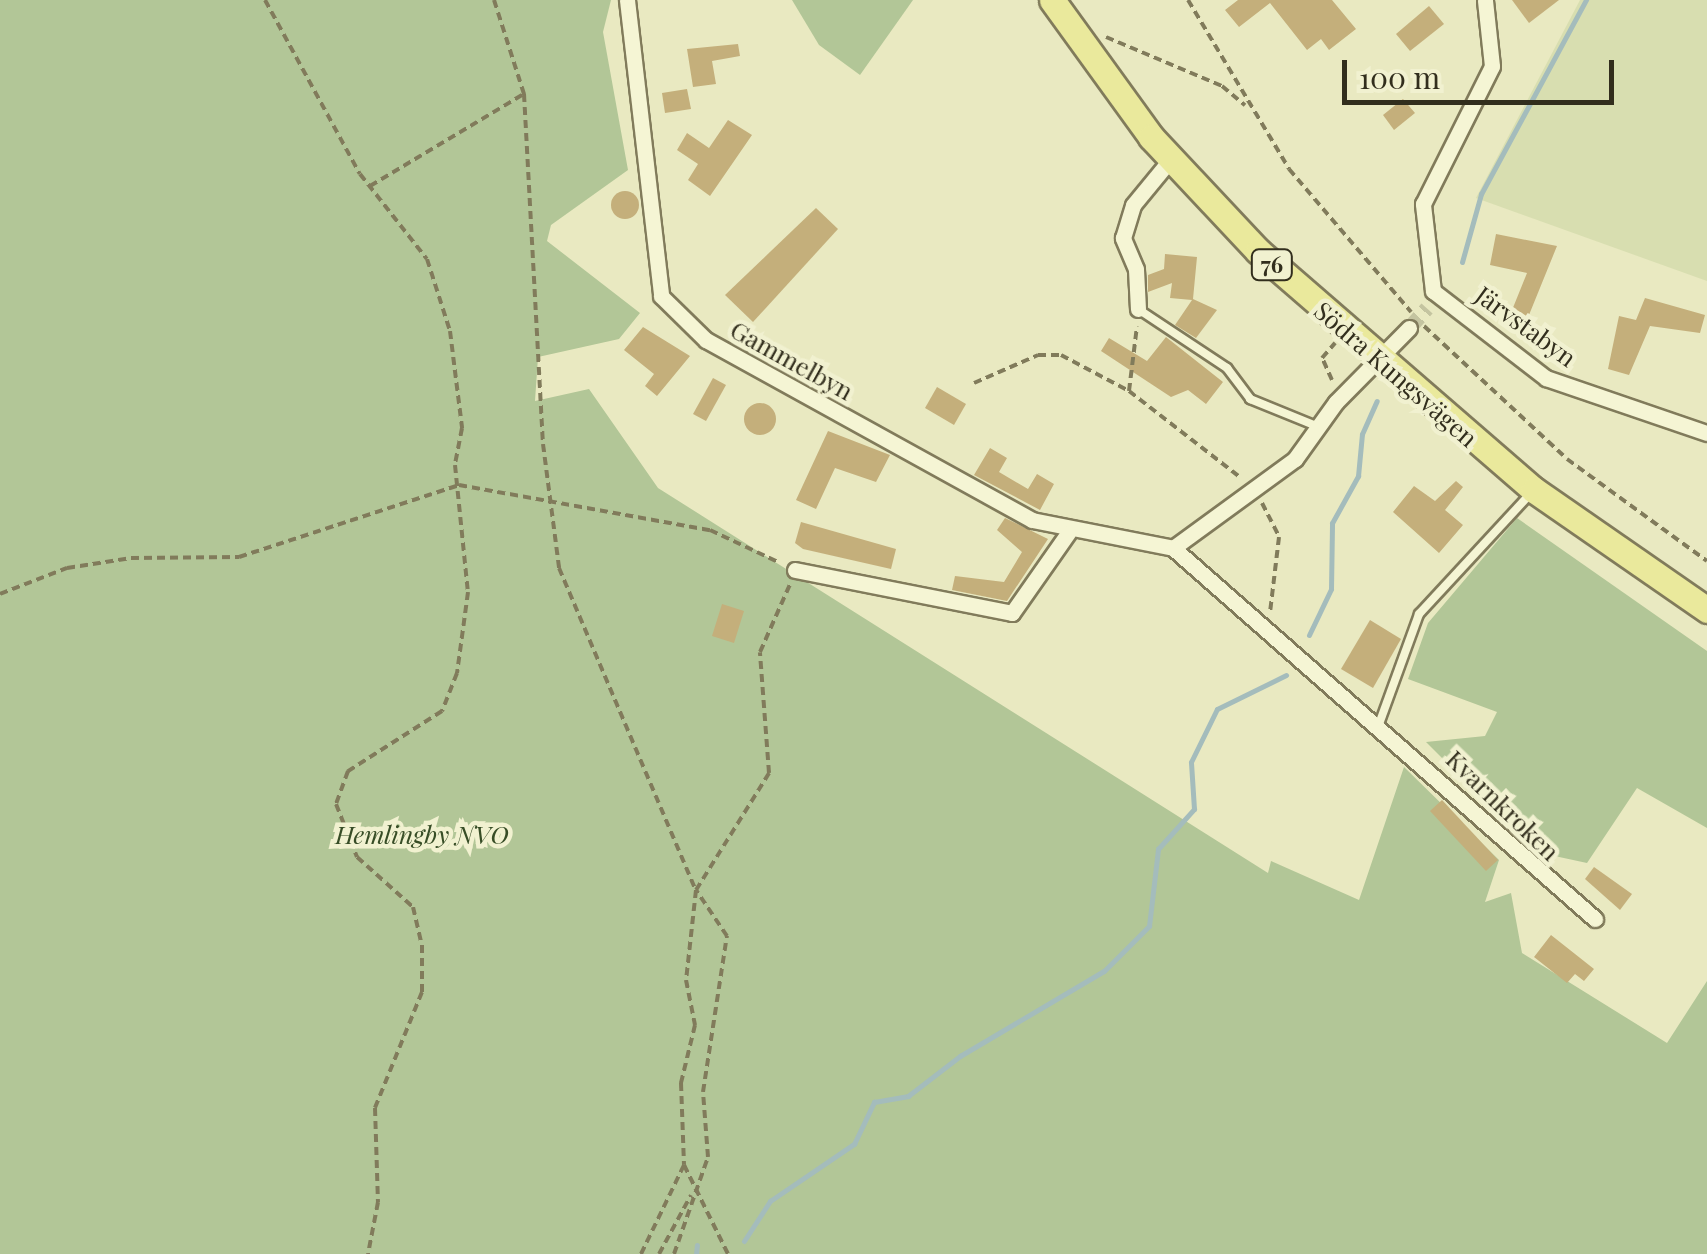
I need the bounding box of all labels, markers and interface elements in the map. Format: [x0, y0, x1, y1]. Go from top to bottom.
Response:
scale bar [1347, 40, 1620, 102]
text: 100 m [1359, 57, 1440, 97]
road number: 76 [1250, 248, 1294, 282]
street label: Järvstabyn [1470, 279, 1582, 373]
street label: Södra Kungsvägen [1308, 295, 1484, 453]
street label: Gammelbyn [725, 314, 859, 406]
street label: Kvarnkroken [1440, 744, 1566, 866]
park label: Hemlingby NVO [335, 819, 509, 849]

